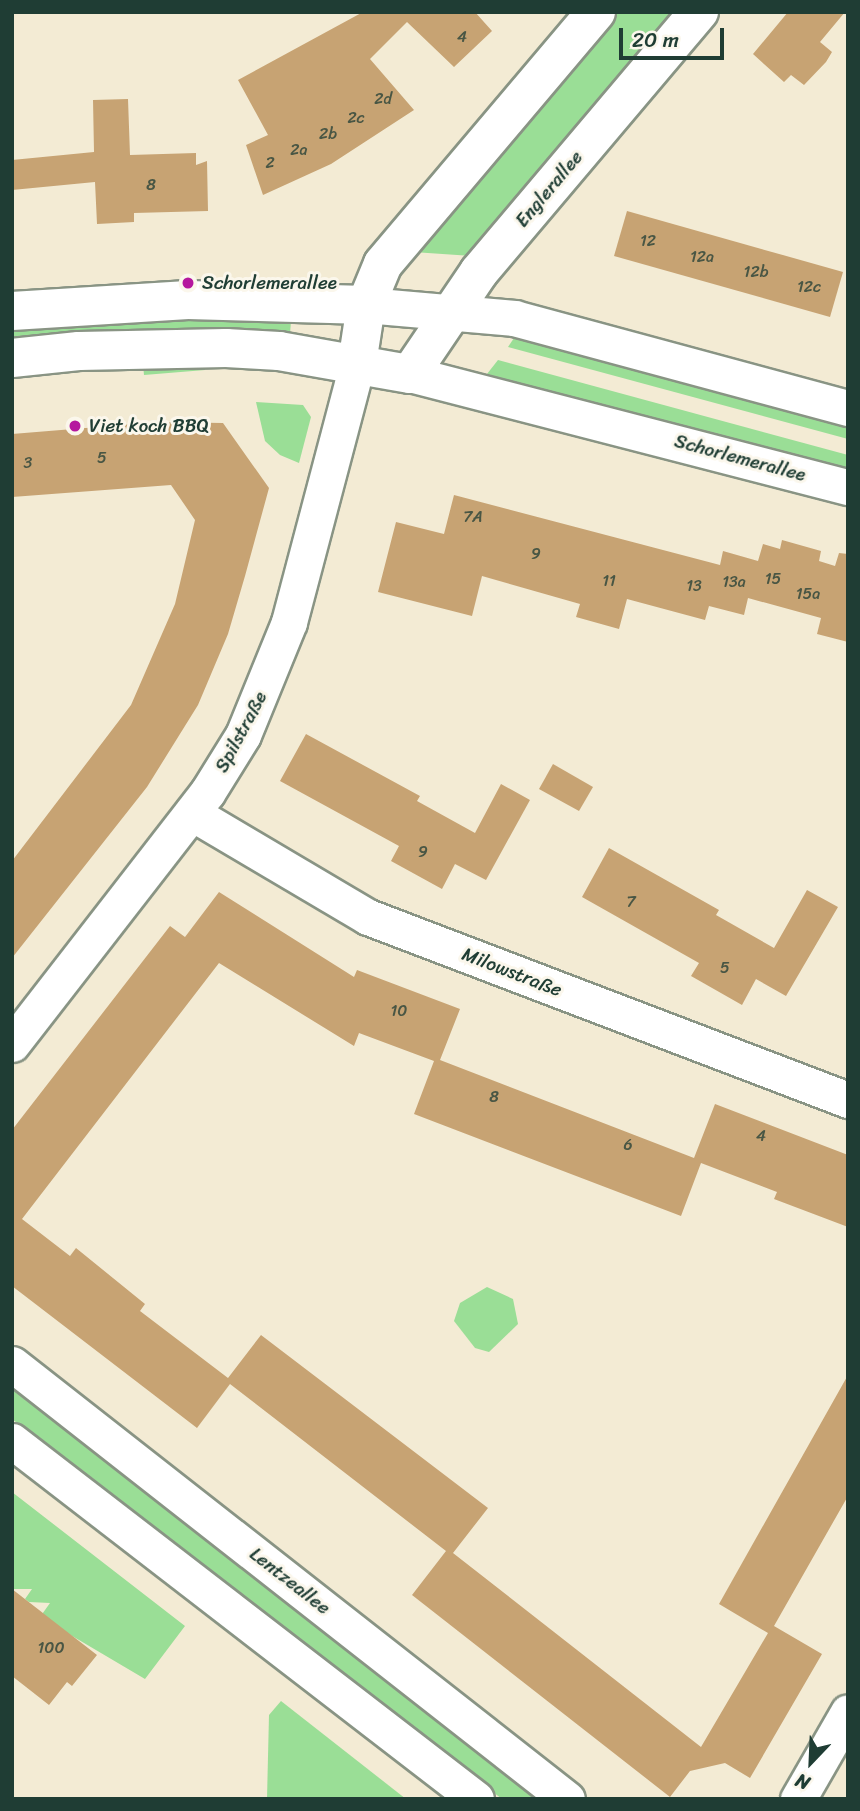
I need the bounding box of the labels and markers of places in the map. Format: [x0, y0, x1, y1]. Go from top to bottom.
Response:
place label: Schorlemerallee [202, 272, 337, 294]
marker: Schorlemerallee [180, 275, 196, 291]
place label: Viet koch BBQ [89, 415, 209, 437]
marker: Viet koch BBQ [67, 418, 83, 434]

